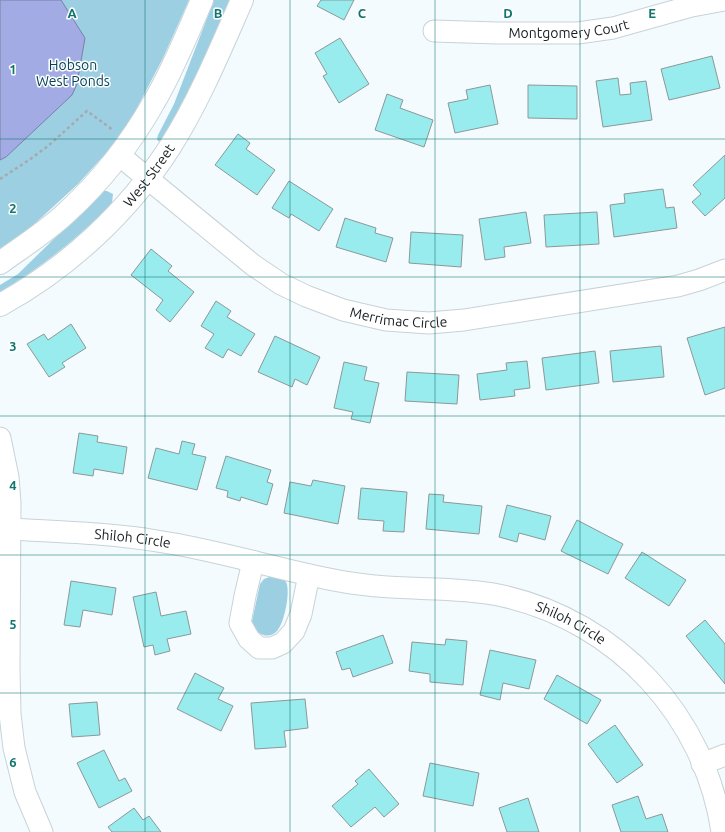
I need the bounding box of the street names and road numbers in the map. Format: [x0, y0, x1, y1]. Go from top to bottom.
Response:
street label: Montgomery Court [508, 16, 631, 41]
street label: West Street [120, 141, 178, 210]
street label: Merrimac Circle [348, 304, 448, 331]
street label: Shiloh Circle [94, 526, 172, 551]
street label: Shiloh Circle [533, 598, 609, 648]

